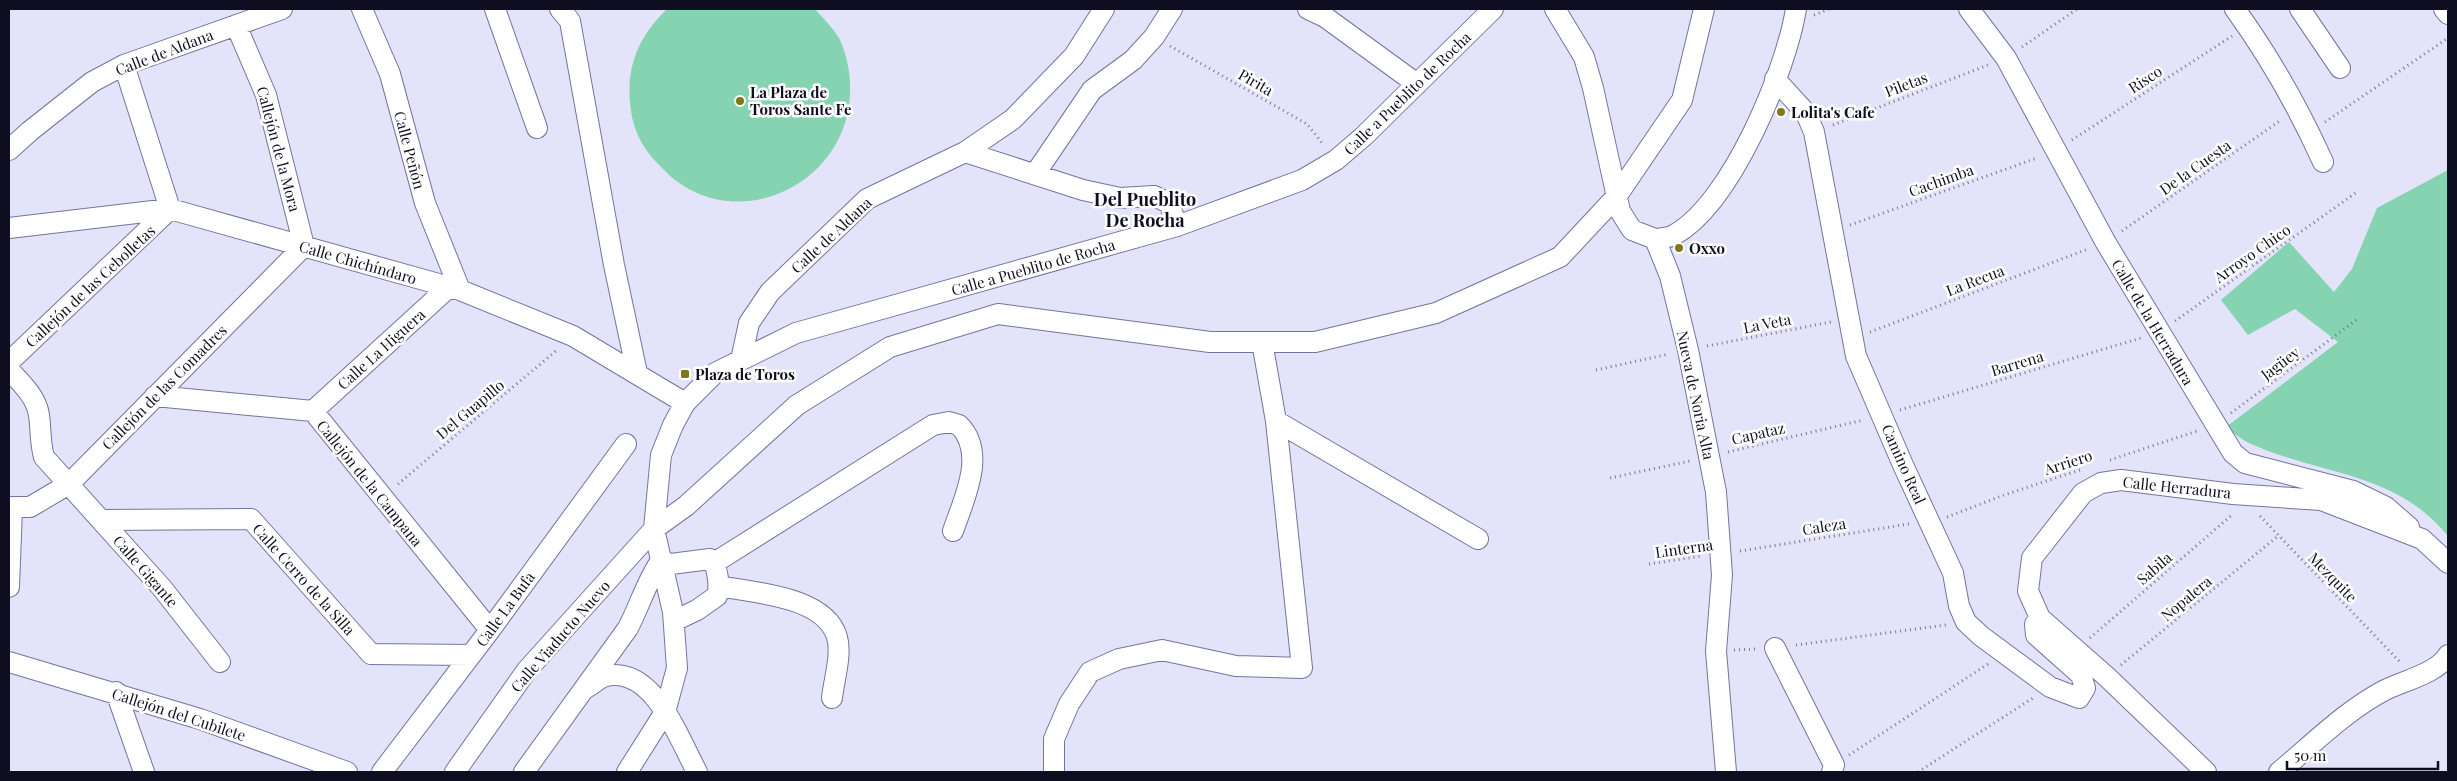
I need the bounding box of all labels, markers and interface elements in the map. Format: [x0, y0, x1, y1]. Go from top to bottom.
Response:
street label: Calle de Aldana [112, 24, 216, 80]
street label: Calle a Pueblito de Rocha [1339, 27, 1475, 159]
street label: Risco [2124, 61, 2166, 97]
street label: Pirita [1235, 64, 1277, 100]
street label: Piletas [1882, 67, 1930, 101]
place label: La Plaza de Toros Sante Fe [750, 82, 852, 119]
street label: Callejón de la Mora [253, 84, 305, 214]
marker: La Plaza de Toros Sante Fe [734, 95, 746, 107]
place label: Lolita's Cafe [1791, 102, 1875, 122]
marker: Lolita's Cafe [1775, 106, 1787, 118]
street label: Calle Peñón [390, 109, 430, 191]
street label: De la Cuesta [2155, 135, 2235, 199]
street label: Cachimba [1906, 159, 1977, 201]
district label: Del Pueblito De Rocha [1094, 187, 1196, 232]
street label: Calle de Aldana [786, 192, 876, 278]
street label: Arroyo Chico [2209, 219, 2294, 287]
street label: Callejón de las Cebolletas [21, 221, 159, 351]
street label: Calle a Pueblito de Rocha [949, 234, 1118, 300]
street label: Calle Chichíndaro [297, 236, 419, 288]
place label: Oxxo [1689, 238, 1725, 258]
marker: Oxxo [1673, 242, 1685, 254]
street label: Calle de la Herradura [2107, 255, 2199, 389]
street label: La Recua [1943, 260, 2007, 300]
street label: Calle La Higuera [333, 304, 430, 394]
street label: La Veta [1741, 308, 1793, 337]
street label: Callejón de las Comadres [97, 320, 231, 454]
street label: Nueva de Noria Alta [1673, 329, 1720, 462]
street label: Jagüey [2256, 342, 2304, 385]
street label: Barrena [1988, 345, 2046, 380]
place label: Plaza de Toros [695, 364, 795, 384]
marker: Plaza de Toros [679, 368, 691, 380]
street label: Del Guapillo [432, 375, 508, 443]
street label: Callejón de la Campana [313, 416, 428, 551]
street label: Capataz [1729, 417, 1787, 449]
street label: Camino Real [1877, 421, 1931, 507]
street label: Arriero [2040, 445, 2095, 479]
street label: Calle Herradura [2122, 471, 2233, 503]
street label: Caleza [1801, 513, 1848, 539]
street label: Calle Cerro de la Silla [248, 519, 360, 640]
street label: Calle Gigante [109, 531, 183, 611]
street label: Linterna [1654, 534, 1715, 562]
street label: Sabila [2132, 547, 2176, 589]
street label: Mezquite [2304, 548, 2362, 606]
street label: Calle La Bufa [471, 567, 539, 650]
street label: Nopalera [2156, 571, 2216, 625]
street label: Calle Viaducto Nuevo [506, 576, 614, 696]
street label: Callejón del Cubilete [110, 683, 248, 745]
scale bar [2287, 738, 2438, 770]
text: 50 m [2294, 745, 2327, 765]

